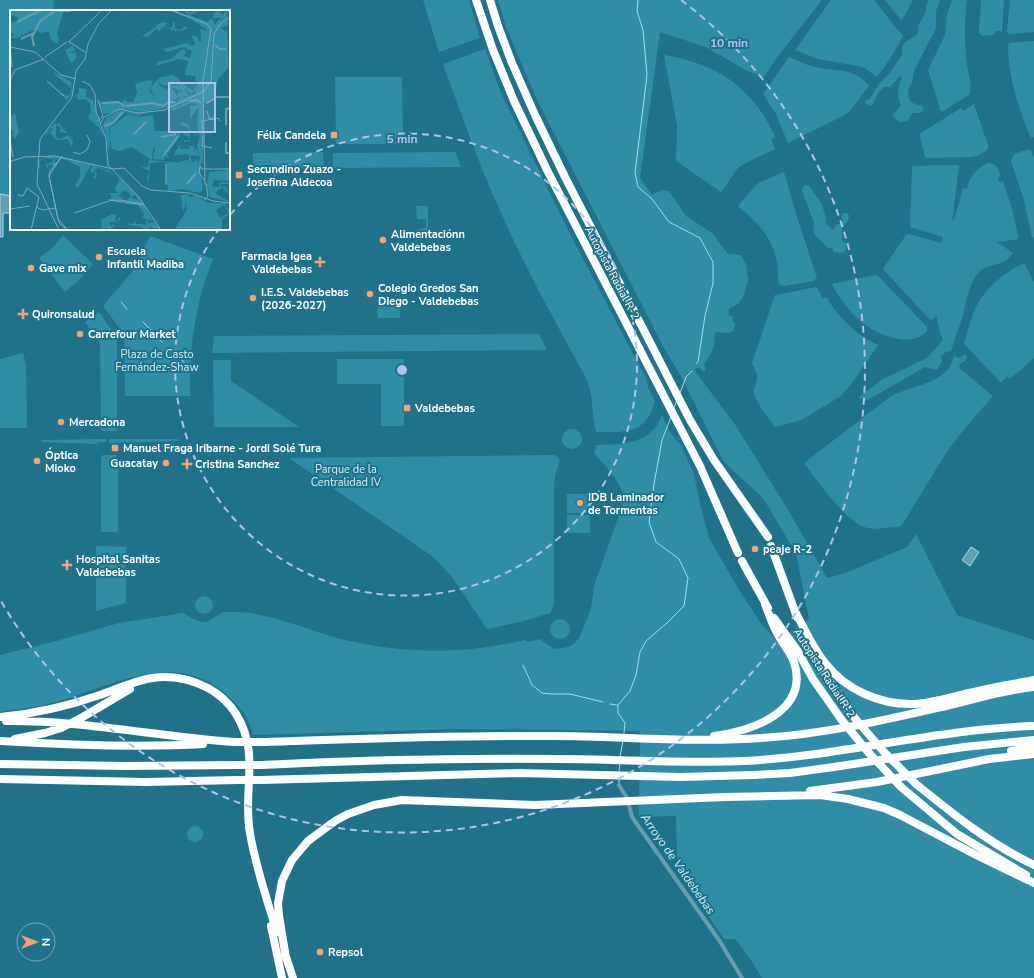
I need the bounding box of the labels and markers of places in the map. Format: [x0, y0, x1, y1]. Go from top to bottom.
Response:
place label: Félix Candela [257, 128, 326, 143]
marker: Félix Candela [329, 130, 339, 140]
place label: Secundino Zuazo - Josefina Aldecoa [246, 162, 341, 190]
marker: Secundino Zuazo - Josefina Aldecoa [234, 170, 244, 180]
place label: Alimentaciónn Valdebebas [390, 227, 465, 255]
marker: Alimentaciónn Valdebebas [378, 235, 388, 245]
place label: Escuela Infantil Madiba [107, 244, 184, 272]
place label: Farmacia Igea Valdebebas [241, 249, 312, 277]
marker: Escuela Infantil Madiba [94, 252, 104, 262]
marker: Farmacia Igea Valdebebas [315, 257, 325, 267]
place label: Gave mix [39, 261, 87, 276]
marker: Gave mix [26, 263, 36, 273]
place label: Colegio Gredos San Diego - Valdebebas [378, 281, 479, 309]
place label: I.E.S. Valdebebas (2026-2027) [261, 285, 349, 313]
marker: Colegio Gredos San Diego - Valdebebas [365, 289, 375, 299]
marker: I.E.S. Valdebebas (2026-2027) [248, 293, 258, 303]
place label: Quironsalud [32, 307, 95, 322]
marker: Quironsalud [17, 308, 29, 320]
place label: Carrefour Market [88, 327, 176, 342]
marker: Carrefour Market [75, 329, 85, 339]
centre of rings [395, 363, 409, 377]
place label: Valdebebas [414, 401, 475, 416]
marker: Valdebebas [402, 403, 412, 413]
place label: Mercadona [69, 415, 125, 430]
marker: Mercadona [56, 417, 66, 427]
place label: Manuel Fraga Iribarne - Jordi Solé Tura [123, 441, 321, 456]
marker: Manuel Fraga Iribarne - Jordi Solé Tura [110, 443, 120, 453]
place label: Óptica Mioko [45, 447, 78, 476]
marker: Óptica Mioko [32, 456, 42, 466]
place label: Guacatay [110, 456, 158, 471]
place label: Cristina Sanchez [195, 457, 279, 472]
marker: Guacatay [161, 458, 171, 468]
marker: Cristina Sanchez [182, 459, 192, 469]
place label: IDB Laminador de Tormentas [588, 490, 665, 518]
marker: IDB Laminador de Tormentas [575, 498, 585, 508]
place label: peaje R-2 [763, 542, 812, 557]
marker: peaje R-2 [750, 544, 760, 554]
place label: Hospital Sanitas Valdebebas [75, 552, 160, 580]
marker: Hospital Sanitas Valdebebas [61, 559, 73, 571]
place label: Repsol [328, 945, 364, 960]
marker: Repsol [315, 947, 325, 957]

